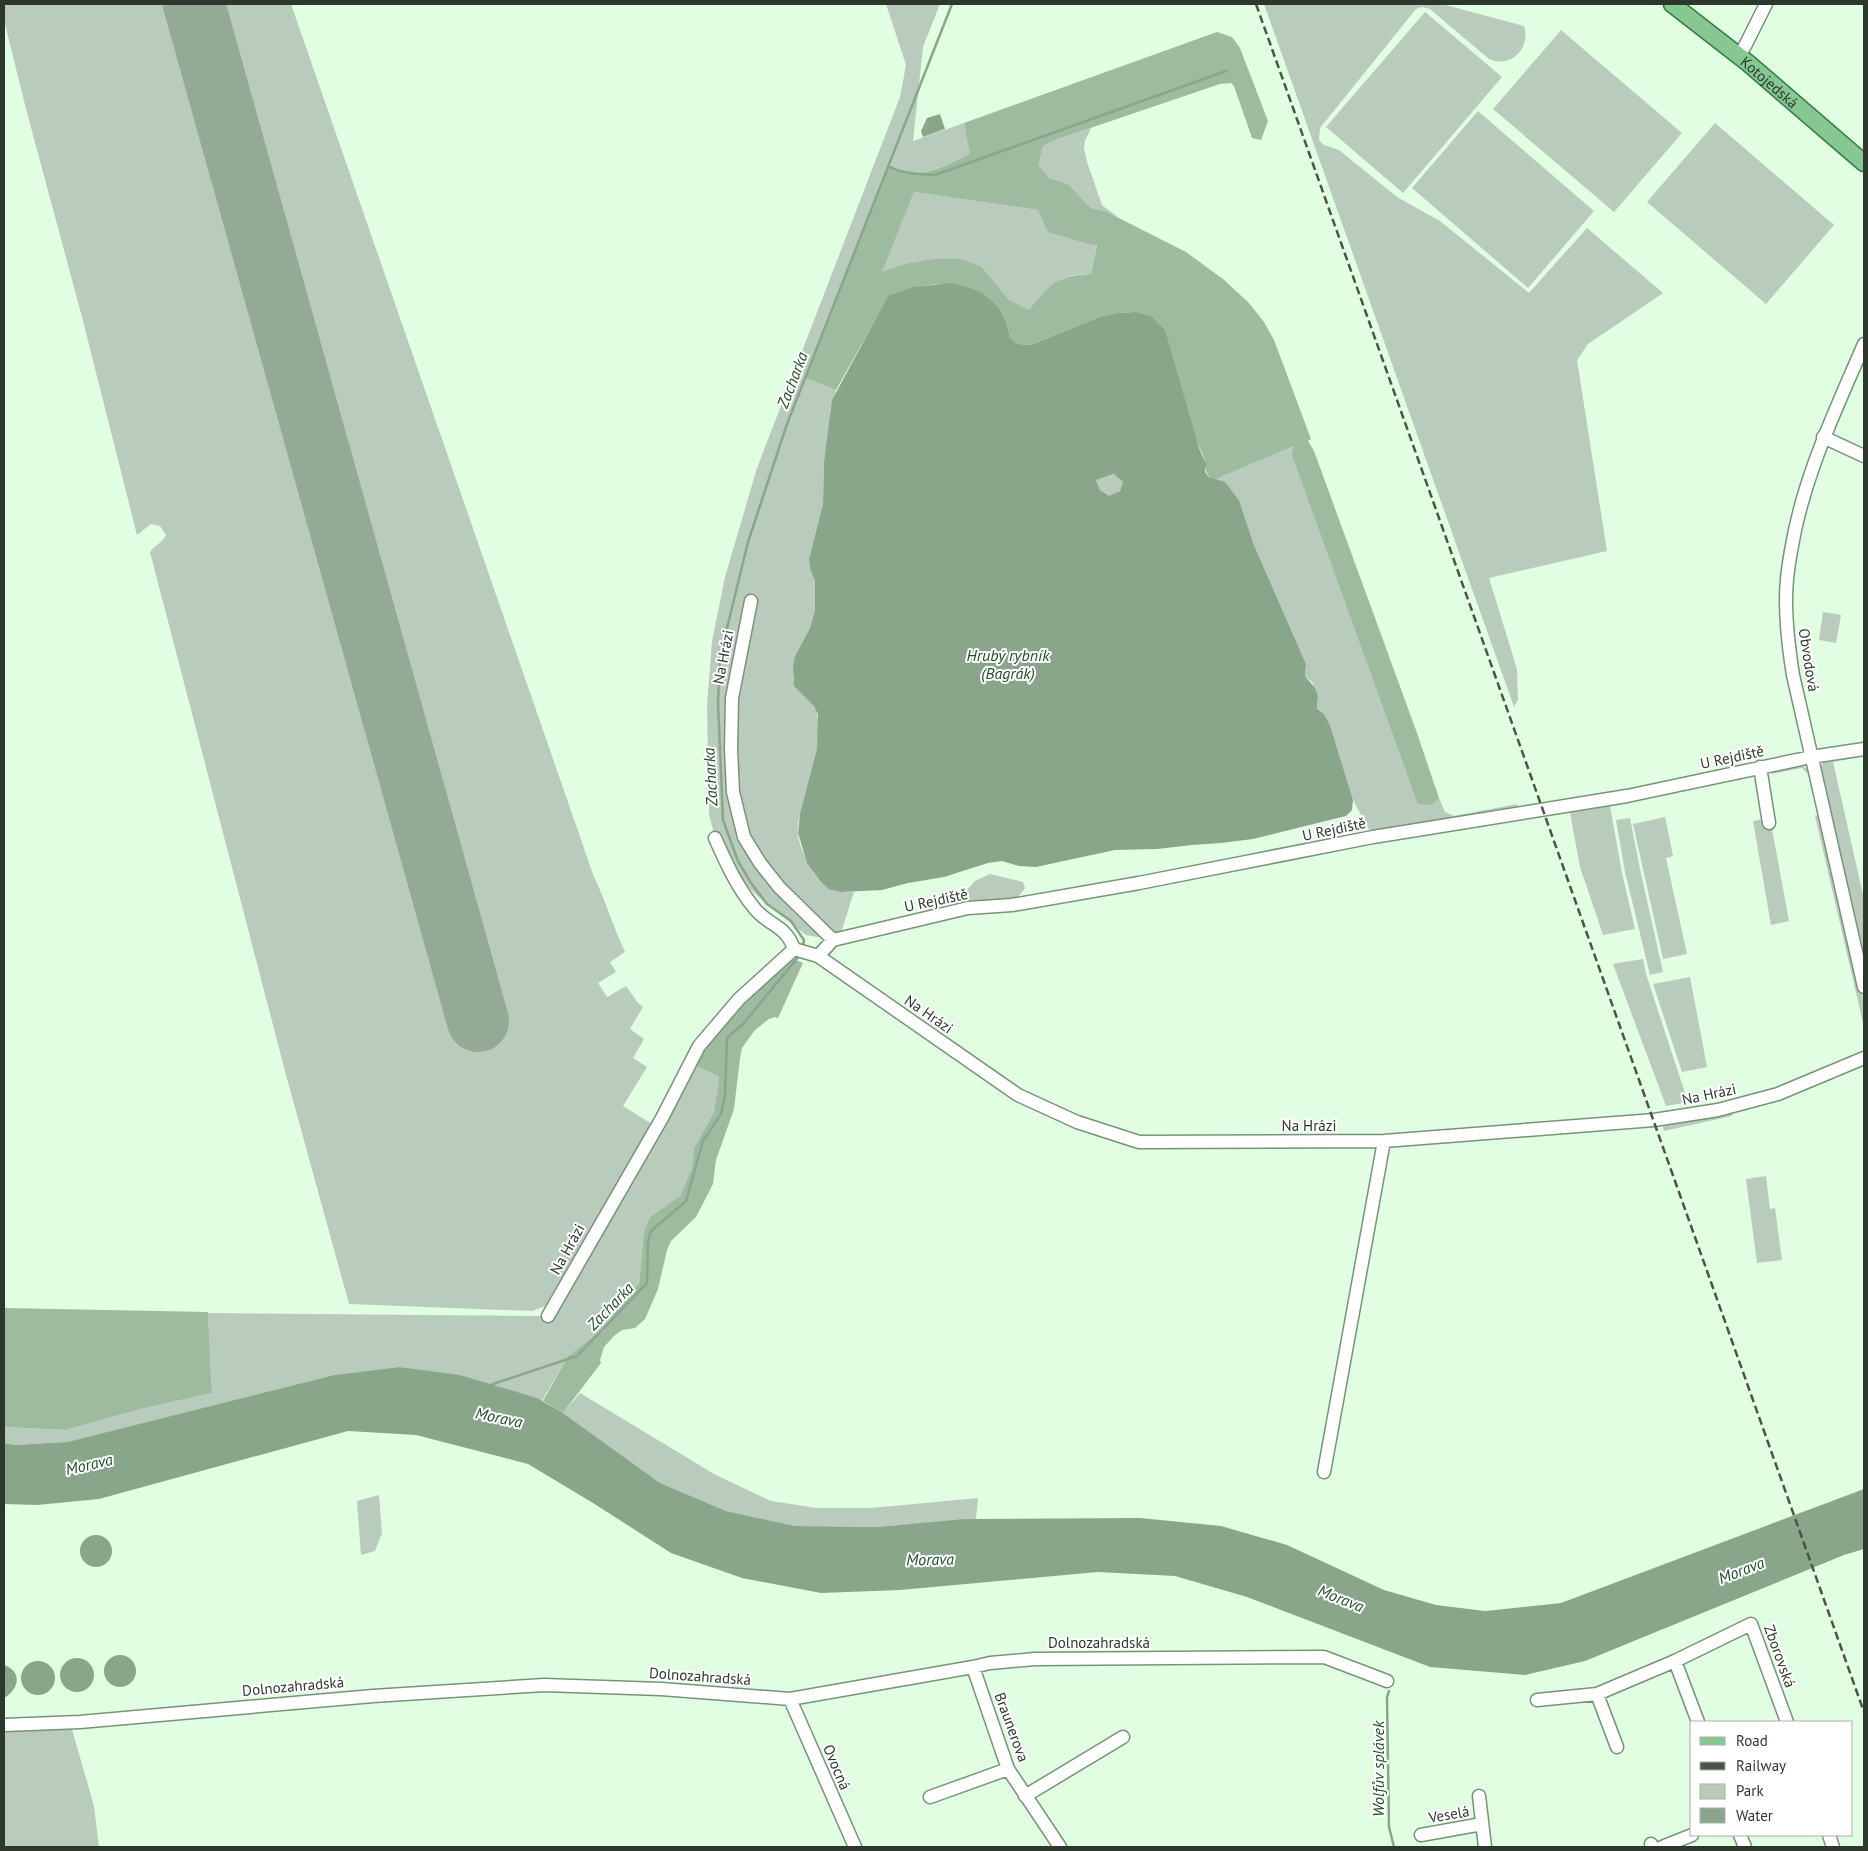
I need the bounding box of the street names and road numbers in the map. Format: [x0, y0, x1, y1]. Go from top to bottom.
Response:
street label: Kotojedská [1737, 52, 1803, 112]
street label: Obvodová [1795, 627, 1823, 693]
street label: Na Hrázi [708, 628, 738, 686]
street label: U Rejdiště [1698, 741, 1766, 773]
street label: U Rejdiště [1300, 813, 1368, 845]
street label: U Rejdiště [902, 884, 970, 916]
street label: Na Hrázi [901, 990, 957, 1038]
street label: Na Hrázi [1680, 1079, 1738, 1109]
street label: Na Hrázi [1282, 1116, 1336, 1135]
street label: Na Hrázi [545, 1220, 589, 1278]
street label: Zborovská [1760, 1622, 1800, 1690]
street label: Dolnozahradská [1048, 1633, 1150, 1652]
street label: Dolnozahradská [648, 1663, 752, 1689]
street label: Dolnozahradská [241, 1672, 345, 1700]
street label: Braunerova [991, 1690, 1033, 1764]
street label: Ovocná [819, 1741, 855, 1793]
street label: Veselá [1426, 1801, 1471, 1827]

